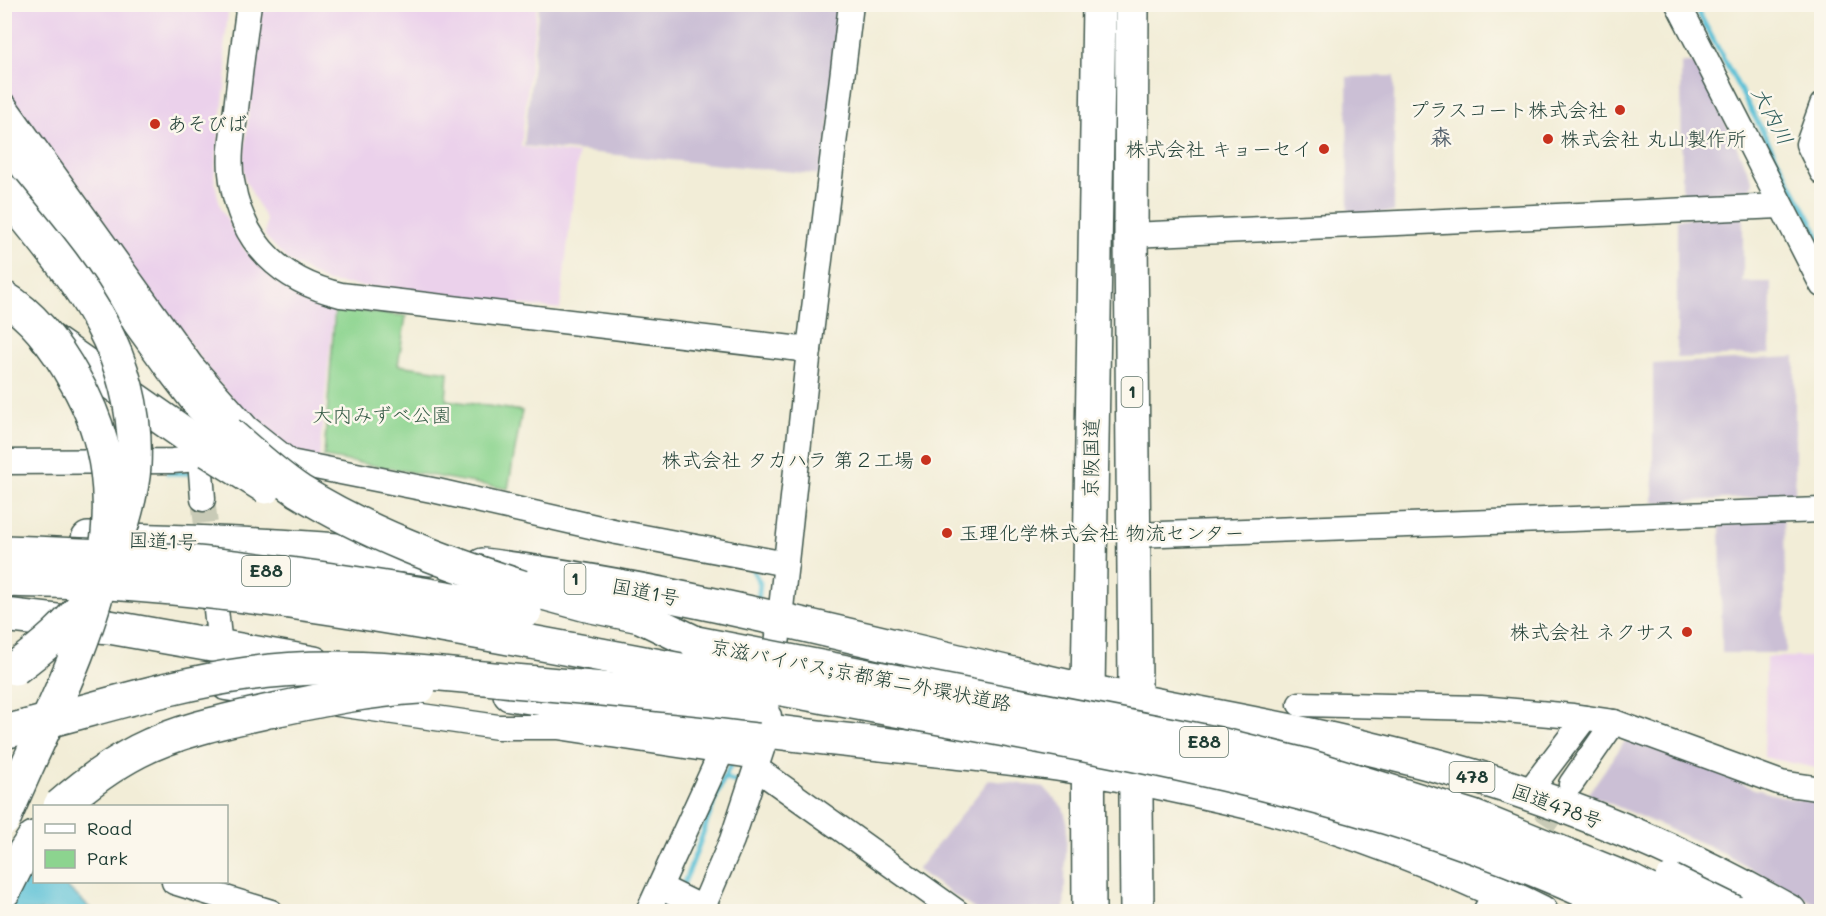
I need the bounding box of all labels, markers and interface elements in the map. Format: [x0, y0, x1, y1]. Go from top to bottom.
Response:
water label: 大内川 [1747, 81, 1800, 149]
place label: プラスコート株式会社 [1409, 96, 1608, 122]
marker: プラスコート株式会社 [1613, 103, 1627, 117]
place label: あそびば [167, 110, 247, 136]
marker: あそびば [148, 117, 162, 131]
district label: 森 [1430, 122, 1452, 151]
place label: 株式会社 丸山製作所 [1560, 125, 1746, 151]
marker: 株式会社 丸山製作所 [1541, 132, 1555, 146]
place label: 株式会社 キョーセイ [1126, 135, 1312, 161]
marker: 株式会社 キョーセイ [1317, 142, 1331, 156]
road number: 1 [1122, 377, 1142, 407]
park label: 大内みずべ公園 [313, 401, 451, 427]
street label: 京阪国道 [1076, 418, 1104, 498]
place label: 株式会社 タカハラ 第２工場 [661, 446, 914, 472]
marker: 株式会社 タカハラ 第２工場 [919, 453, 933, 467]
place label: 玉理化学株式会社 物流センター [959, 519, 1245, 545]
street label: 国道1号 [128, 526, 198, 554]
marker: 玉理化学株式会社 物流センター [940, 526, 954, 540]
road number: E88 [242, 556, 290, 586]
road number: 1 [564, 564, 586, 594]
street label: 国道1号 [610, 572, 683, 610]
place label: 株式会社 ネクサス [1509, 618, 1675, 644]
marker: 株式会社 ネクサス [1680, 625, 1694, 639]
street label: 京滋バイパス;京都第二外環状道路 [708, 632, 1014, 716]
road number: E88 [1180, 727, 1228, 757]
road number: 478 [1450, 762, 1494, 792]
street label: 国道478号 [1508, 777, 1606, 834]
legend [33, 805, 228, 883]
text: Road [87, 816, 132, 840]
text: Park [87, 846, 128, 870]

